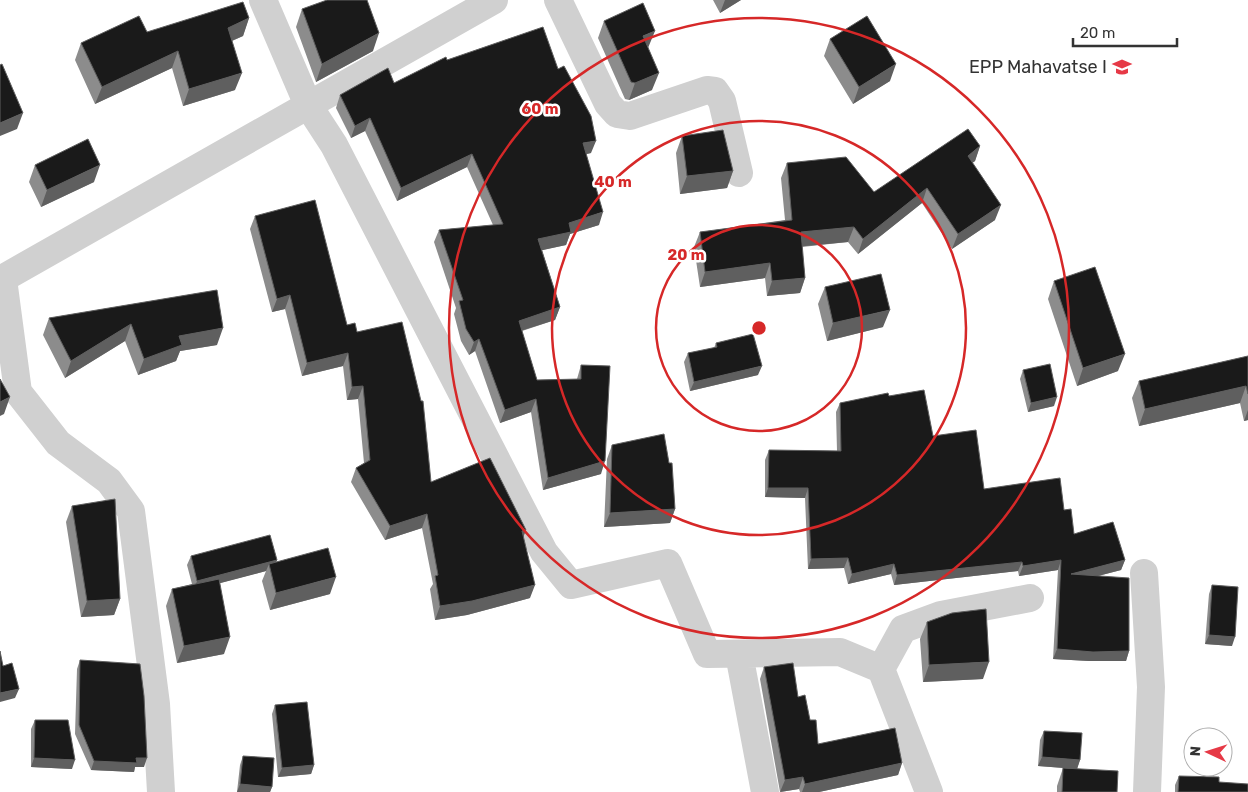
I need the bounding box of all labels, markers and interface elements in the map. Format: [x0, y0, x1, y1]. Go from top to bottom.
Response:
scale bar [1073, 15, 1177, 47]
text: 20 m [1080, 24, 1115, 42]
place label: EPP Mahavatse I [969, 56, 1107, 78]
school or university icon: EPP Mahavatse I [1111, 56, 1133, 78]
text: 60 m [522, 100, 558, 118]
text: 40 m [594, 173, 632, 191]
text: 20 m [668, 246, 704, 264]
centre of rings [750, 319, 768, 337]
north arrow [1183, 727, 1233, 777]
text: N [1187, 746, 1204, 757]

